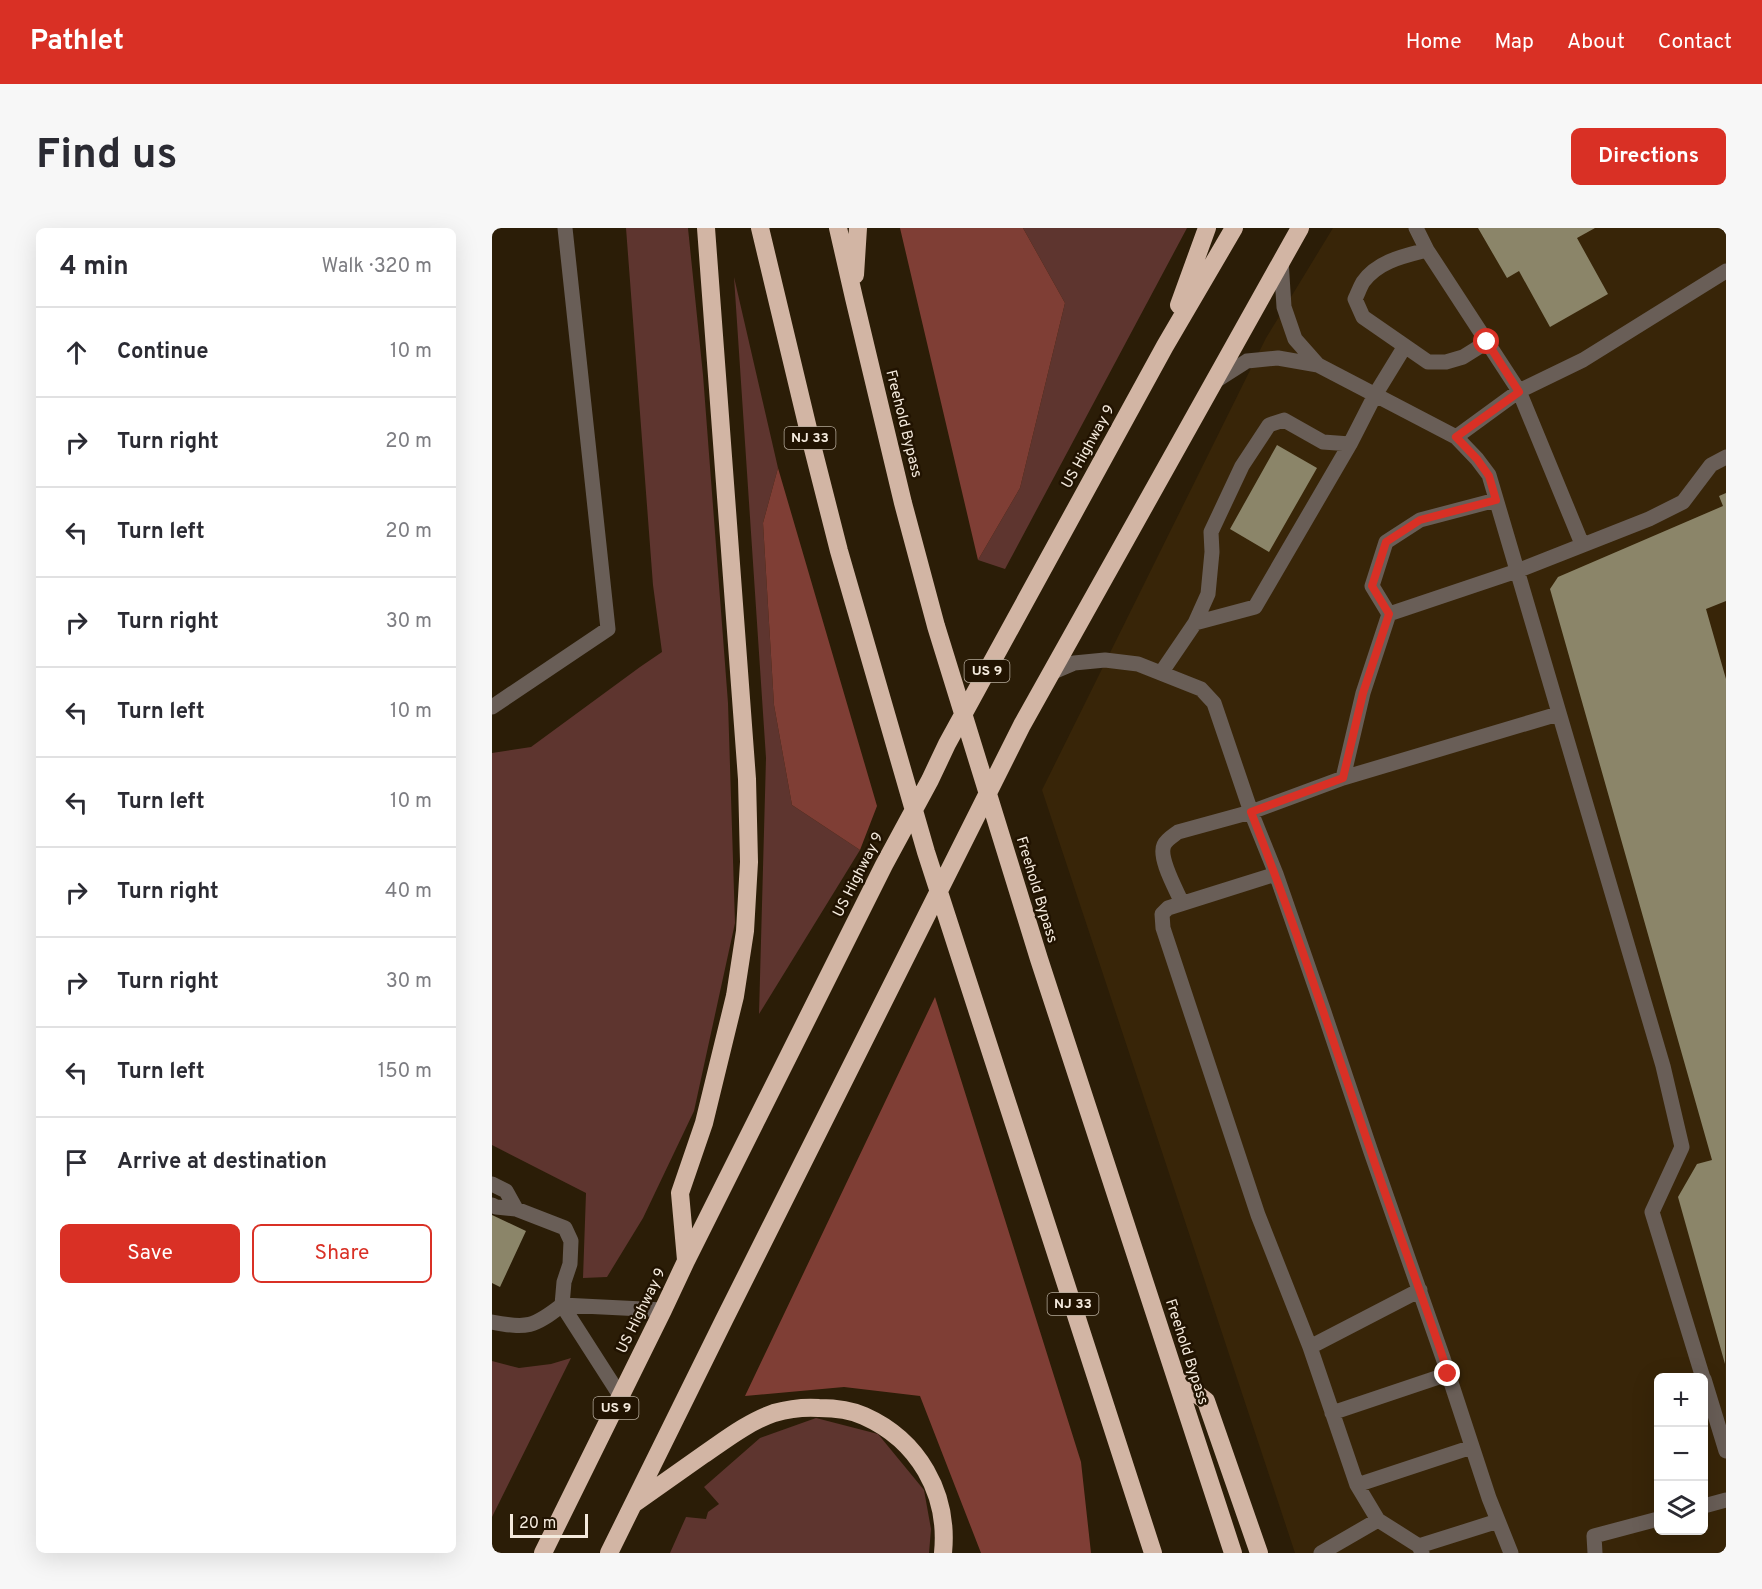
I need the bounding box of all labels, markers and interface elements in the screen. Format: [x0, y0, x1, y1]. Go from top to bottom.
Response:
text: Pathlet [30, 24, 124, 60]
text: Home [1406, 29, 1462, 56]
text: Map [1495, 29, 1534, 56]
text: About [1567, 29, 1625, 56]
text: Contact [1658, 29, 1732, 56]
button: Directions [1571, 128, 1726, 185]
text: Find us [36, 130, 177, 183]
text: 4 min [60, 251, 129, 284]
text: Walk · 320 m [322, 254, 432, 280]
route start [1473, 328, 1499, 354]
icon: ahead [60, 336, 93, 369]
text: Continue [117, 339, 208, 366]
text: 10 m [390, 339, 432, 365]
street label: Freehold Bypass [880, 368, 926, 480]
street label: US Highway 9 [1058, 402, 1120, 492]
icon: right [60, 426, 93, 459]
road number: NJ 33 [784, 427, 836, 449]
text: Turn right [117, 429, 219, 456]
text: 20 m [385, 429, 432, 455]
icon: left [60, 516, 93, 549]
text: Turn left [117, 519, 205, 546]
text: 20 m [385, 519, 432, 545]
icon: right [60, 606, 93, 639]
text: Turn right [117, 609, 219, 636]
text: 30 m [386, 609, 432, 635]
road number: US 9 [964, 660, 1010, 682]
icon: left [60, 696, 93, 729]
text: Turn left [117, 699, 205, 726]
text: 10 m [390, 699, 432, 725]
icon: left [60, 786, 93, 819]
text: Turn left [117, 789, 205, 816]
text: 10 m [390, 789, 432, 815]
street label: US Highway 9 [829, 829, 889, 921]
street label: Freehold Bypass [1011, 835, 1061, 945]
icon: right [60, 876, 93, 909]
text: Turn right [117, 879, 219, 906]
text: 40 m [385, 879, 432, 905]
icon: right [60, 966, 93, 999]
text: Turn right [117, 969, 219, 996]
text: 30 m [386, 969, 432, 995]
icon: left [60, 1056, 93, 1089]
text: Turn left [117, 1059, 205, 1086]
text: 150 m [378, 1059, 432, 1085]
icon: arrive [60, 1146, 93, 1179]
text: Arrive at destination [117, 1149, 327, 1176]
button: Save [60, 1224, 240, 1283]
button: Share [252, 1224, 432, 1283]
street label: US Highway 9 [613, 1265, 671, 1357]
road number: NJ 33 [1048, 1293, 1098, 1315]
street label: Freehold Bypass [1160, 1297, 1212, 1407]
route end [1434, 1360, 1460, 1386]
map controls [1654, 1373, 1708, 1535]
button: + [1654, 1373, 1708, 1427]
road number: US 9 [594, 1397, 638, 1419]
button: − [1654, 1427, 1708, 1481]
button: layers [1654, 1481, 1708, 1535]
scale bar [510, 1511, 588, 1538]
text: 20 m [519, 1514, 556, 1534]

